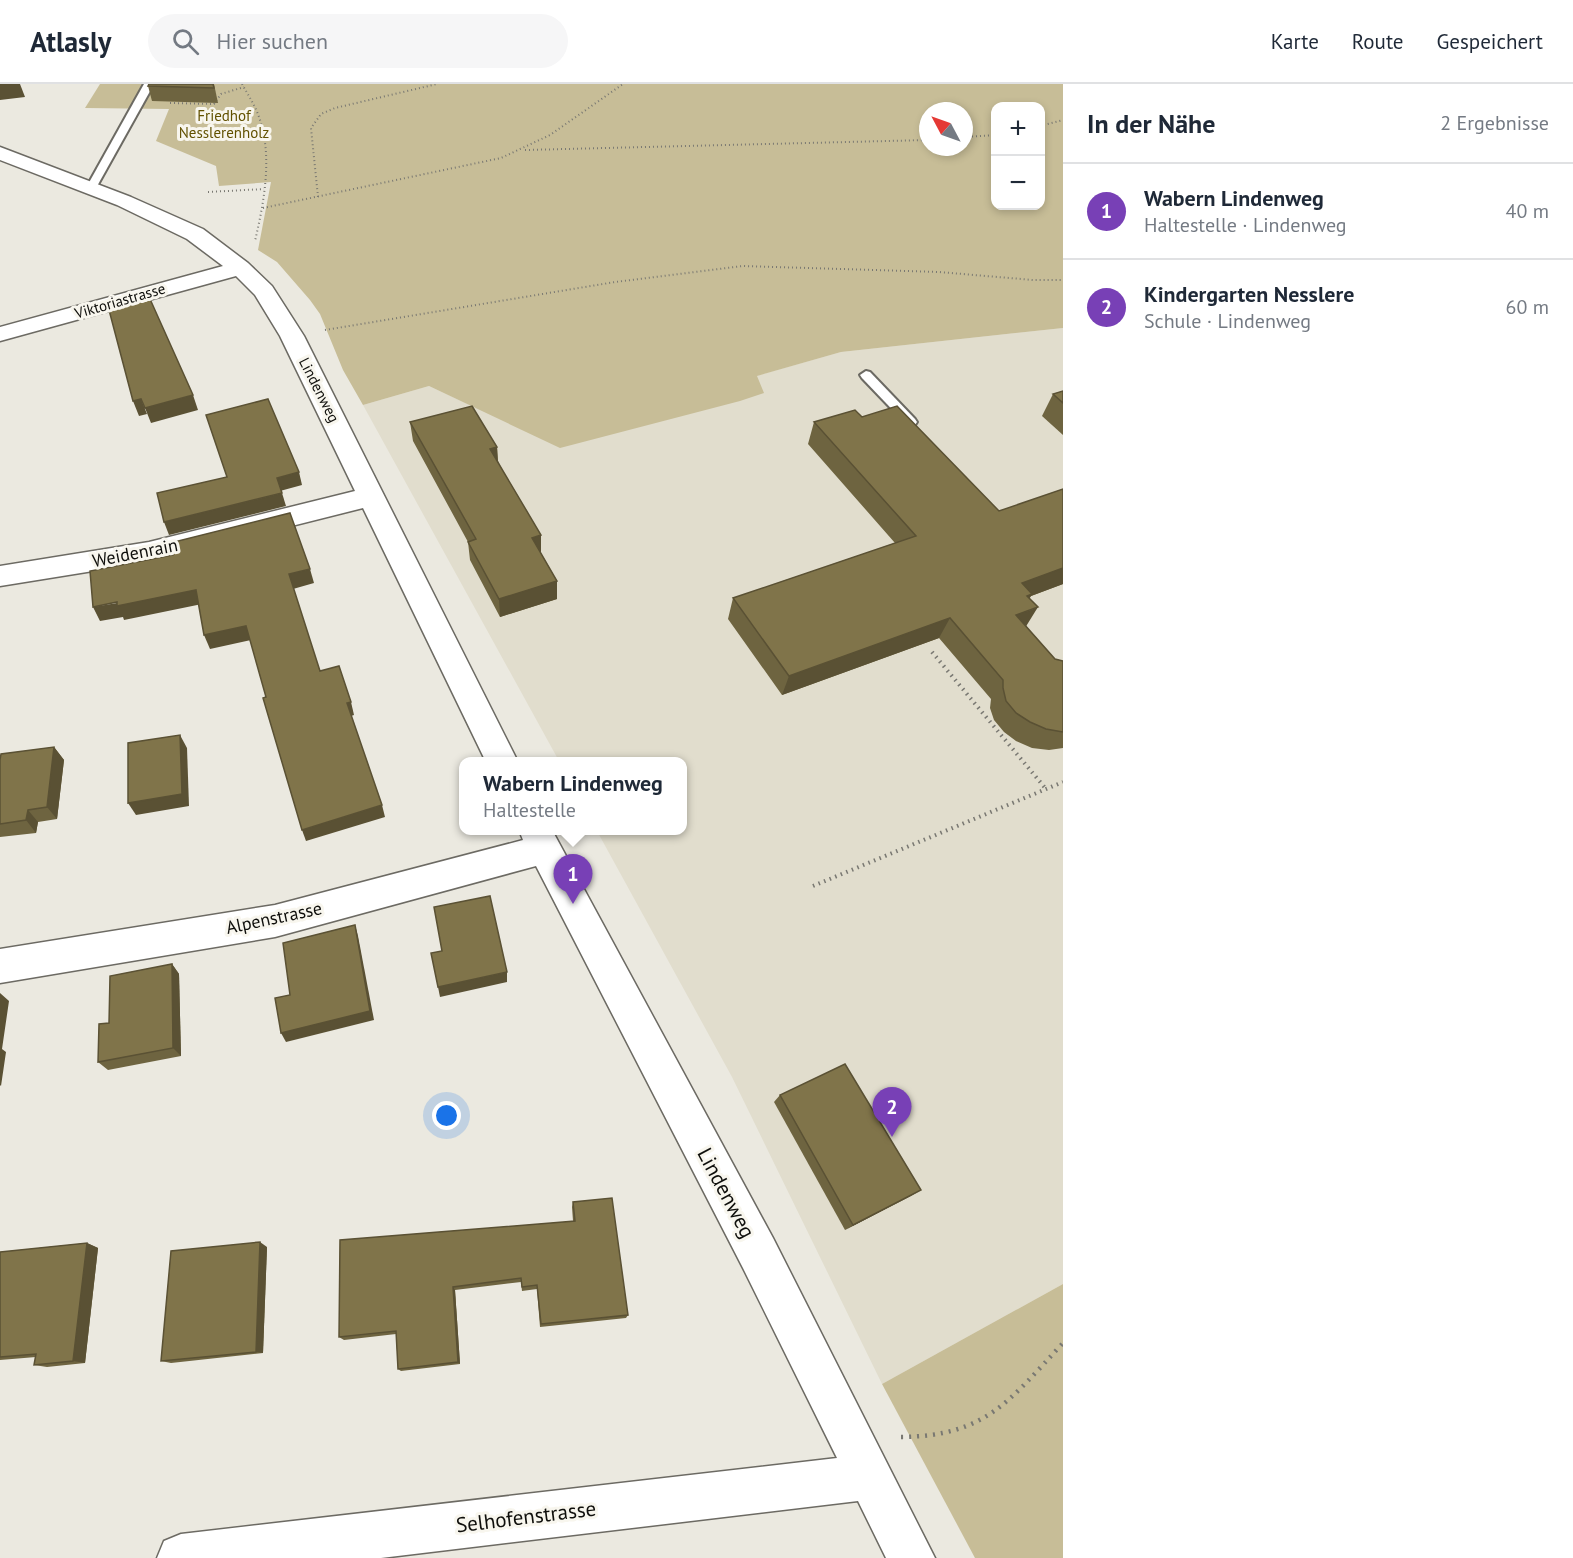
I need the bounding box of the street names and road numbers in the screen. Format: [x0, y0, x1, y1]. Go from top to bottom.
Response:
street label: Viktoriastrasse [71, 279, 167, 323]
street label: Lindenweg [295, 354, 344, 425]
street label: Weidenrain [90, 533, 180, 572]
street label: Alpenstrasse [224, 896, 324, 939]
street label: Lindenweg [691, 1143, 761, 1243]
street label: Selhofenstrasse [454, 1495, 598, 1538]

